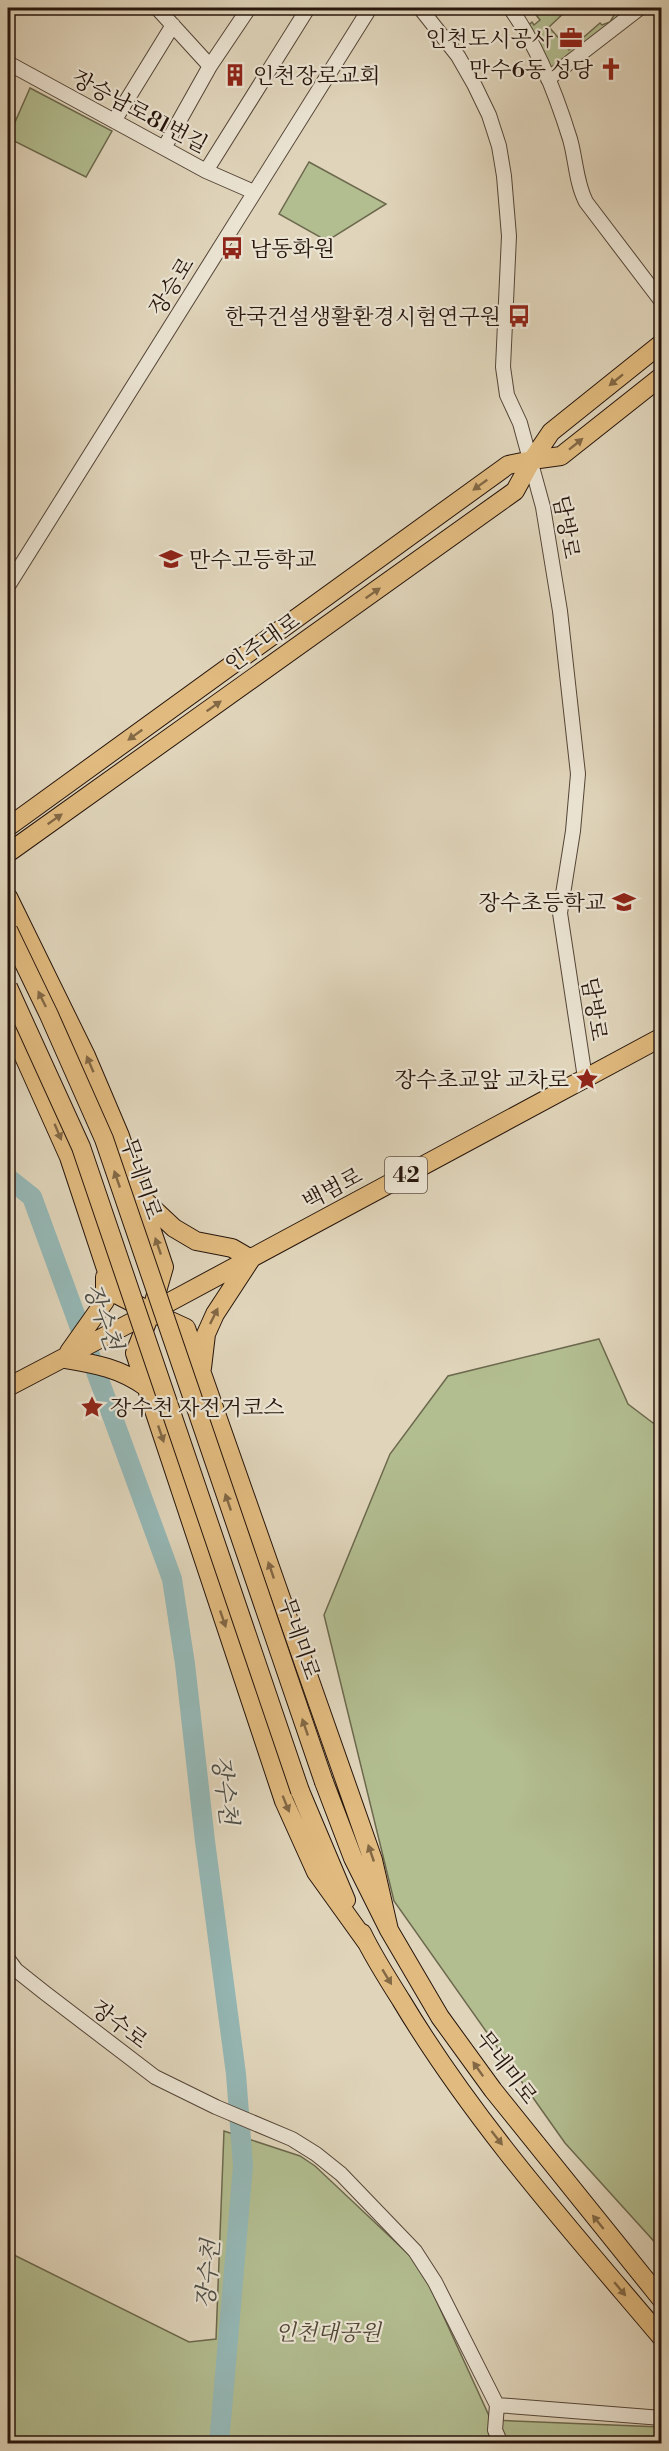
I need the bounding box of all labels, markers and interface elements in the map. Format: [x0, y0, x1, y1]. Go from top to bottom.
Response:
office icon: 인천도시공사 [558, 25, 584, 51]
place label: 인천도시공사 [425, 26, 554, 53]
church icon: 만수6동 성당 [598, 56, 624, 82]
place label: 만수6동 성당 [469, 57, 594, 84]
building icon: 인천장로교회 [222, 62, 248, 88]
place label: 인천장로교회 [253, 63, 381, 90]
street label: 장승남로81번길 [67, 65, 212, 159]
bus stop icon: 남동화원 [219, 235, 245, 261]
place label: 남동화원 [250, 236, 335, 263]
street label: 장승로 [144, 253, 201, 321]
bus stop icon: 한국건설생활환경시험연구원 [506, 303, 532, 329]
place label: 한국건설생활환경시험연구원 [225, 304, 501, 331]
one-way arrow [609, 373, 624, 386]
one-way arrow [568, 438, 584, 451]
one-way arrow [473, 479, 489, 491]
street label: 담방로 [547, 494, 584, 561]
school or university icon: 만수고등학교 [158, 546, 184, 572]
place label: 만수고등학교 [189, 547, 317, 574]
one-way arrow [364, 587, 380, 599]
street label: 인주대로 [220, 608, 305, 679]
one-way arrow [205, 700, 221, 712]
one-way arrow [128, 728, 143, 740]
one-way arrow [47, 813, 63, 825]
school or university icon: 장수초등학교 [611, 889, 637, 915]
place label: 장수초등학교 [478, 890, 606, 917]
street label: 담방로 [575, 976, 612, 1043]
one-way arrow [37, 991, 46, 1008]
one-way arrow [85, 1054, 95, 1072]
place icon: 장수초교앞 교차로 [574, 1066, 600, 1092]
place label: 장수초교앞 교차로 [394, 1067, 569, 1094]
one-way arrow [54, 1123, 63, 1141]
street label: 무네미로 [114, 1134, 167, 1223]
road number: 42 [385, 1157, 427, 1193]
street label: 백범로 [298, 1162, 367, 1216]
one-way arrow [112, 1170, 122, 1188]
one-way arrow [152, 1237, 162, 1255]
water label: 장수천 [76, 1280, 129, 1357]
one-way arrow [210, 1308, 219, 1325]
place icon: 장수천 자전거코스 [79, 1394, 105, 1420]
place label: 장수천 자전거코스 [110, 1395, 285, 1422]
one-way arrow [157, 1425, 167, 1443]
one-way arrow [223, 1493, 232, 1511]
one-way arrow [265, 1561, 275, 1579]
street label: 무네미로 [272, 1594, 325, 1683]
one-way arrow [219, 1610, 229, 1628]
one-way arrow [300, 1717, 309, 1735]
water label: 장수천 [205, 1754, 243, 1828]
one-way arrow [281, 1795, 291, 1813]
one-way arrow [365, 1844, 375, 1862]
one-way arrow [381, 1969, 392, 1985]
street label: 장수로 [86, 1995, 153, 2055]
street label: 무네미로 [469, 2026, 542, 2110]
one-way arrow [472, 2062, 484, 2077]
one-way arrow [490, 2130, 503, 2146]
one-way arrow [592, 2215, 605, 2230]
water label: 장수천 [191, 2236, 227, 2310]
one-way arrow [614, 2281, 626, 2296]
park label: 인천대공원 [275, 2320, 383, 2347]

